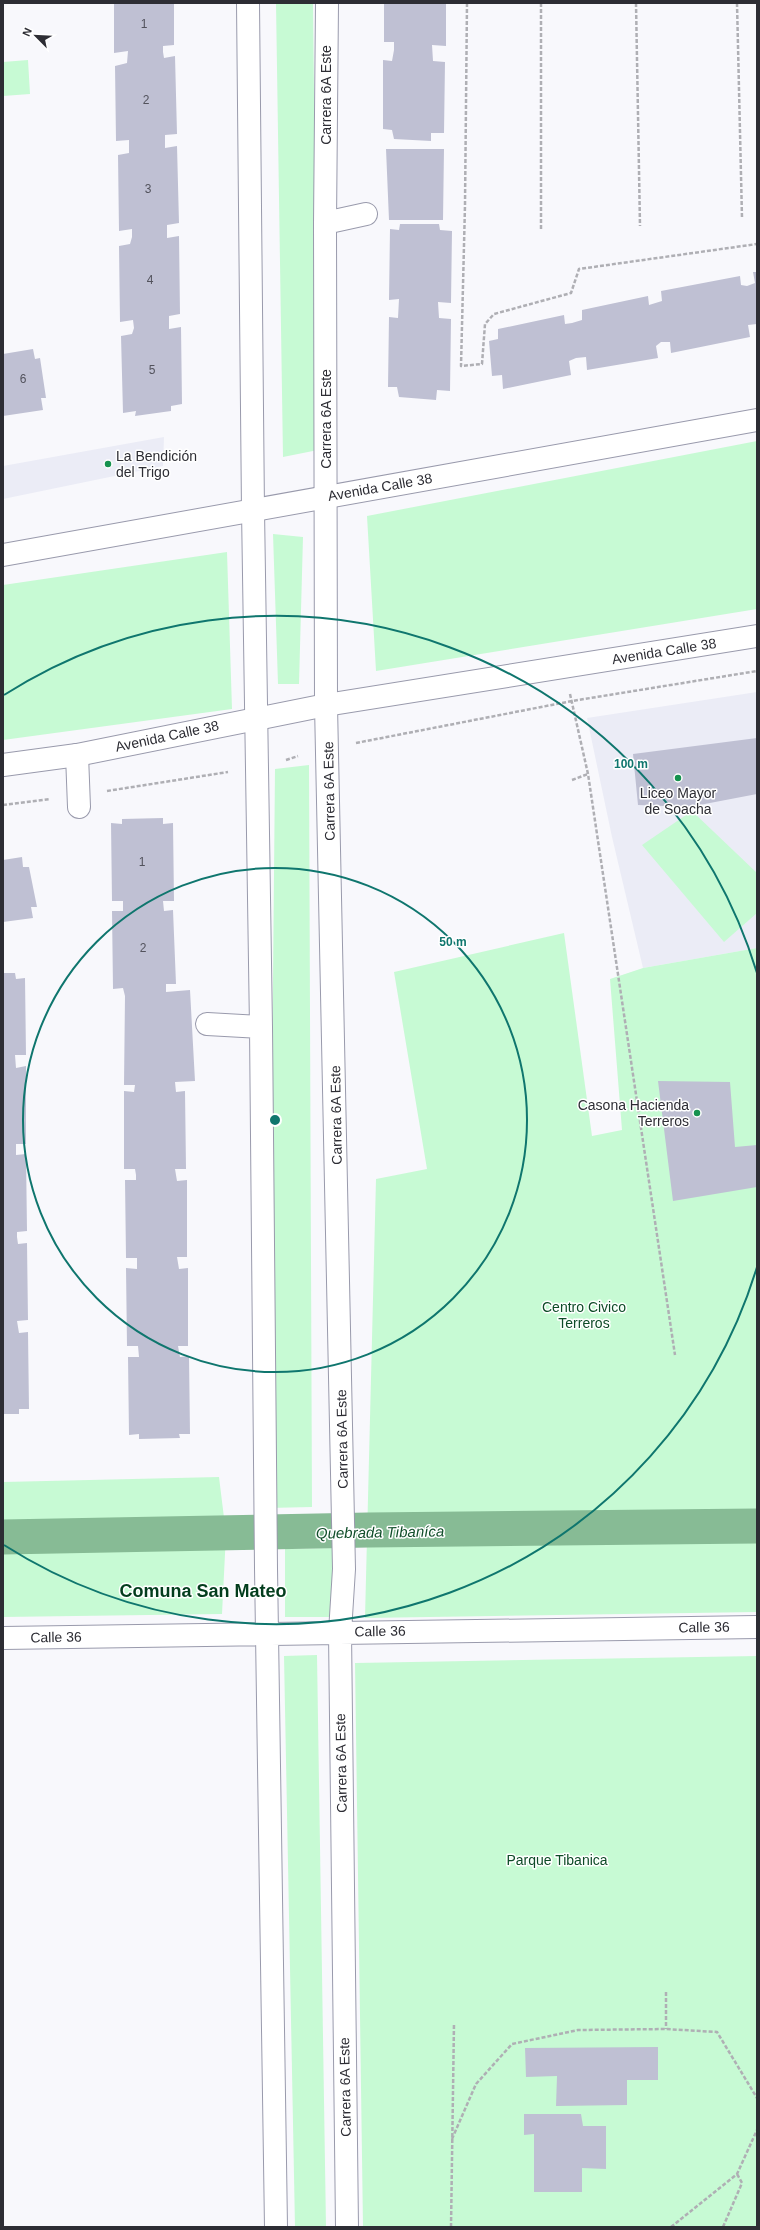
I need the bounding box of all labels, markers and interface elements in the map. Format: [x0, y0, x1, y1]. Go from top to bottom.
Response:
north arrow [16, 16, 56, 56]
house number: 1 [141, 17, 148, 31]
text: N [20, 26, 34, 38]
street label: Carrera 6A Este [318, 45, 334, 145]
house number: 2 [143, 93, 150, 107]
house number: 3 [145, 182, 152, 196]
house number: 4 [147, 273, 154, 287]
house number: 5 [149, 363, 156, 377]
street label: Carrera 6A Este [318, 369, 334, 469]
house number: 6 [20, 372, 27, 386]
place label: La Bendición del Trigo [116, 448, 197, 480]
marker: La Bendición del Trigo [103, 459, 113, 469]
street label: Avenida Calle 38 [327, 470, 434, 504]
street label: Avenida Calle 38 [611, 635, 718, 667]
street label: Avenida Calle 38 [114, 717, 221, 755]
street label: Carrera 6A Este [320, 741, 338, 841]
text: 100 m [614, 757, 648, 771]
marker: Liceo Mayor de Soacha [673, 773, 683, 783]
place label: Liceo Mayor de Soacha [640, 785, 716, 817]
house number: 1 [139, 855, 146, 869]
text: 50 m [439, 935, 467, 949]
house number: 2 [140, 941, 147, 955]
street label: Carrera 6A Este [327, 1065, 345, 1165]
place label: Casona Hacienda Terreros [578, 1097, 689, 1129]
marker: Casona Hacienda Terreros [692, 1108, 702, 1118]
centre of rings [268, 1113, 282, 1127]
park label: Centro Civico Terreros [542, 1299, 626, 1331]
street label: Carrera 6A Este [333, 1389, 351, 1489]
water label: Quebrada Tibaníca [316, 1522, 444, 1542]
district label: Comuna San Mateo [119, 1581, 287, 1601]
street label: Calle 36 [678, 1619, 730, 1635]
street label: Calle 36 [354, 1623, 406, 1639]
street label: Calle 36 [30, 1629, 82, 1645]
street label: Carrera 6A Este [332, 1713, 350, 1813]
park label: Parque Tibanica [506, 1852, 608, 1868]
street label: Carrera 6A Este [336, 2037, 354, 2137]

